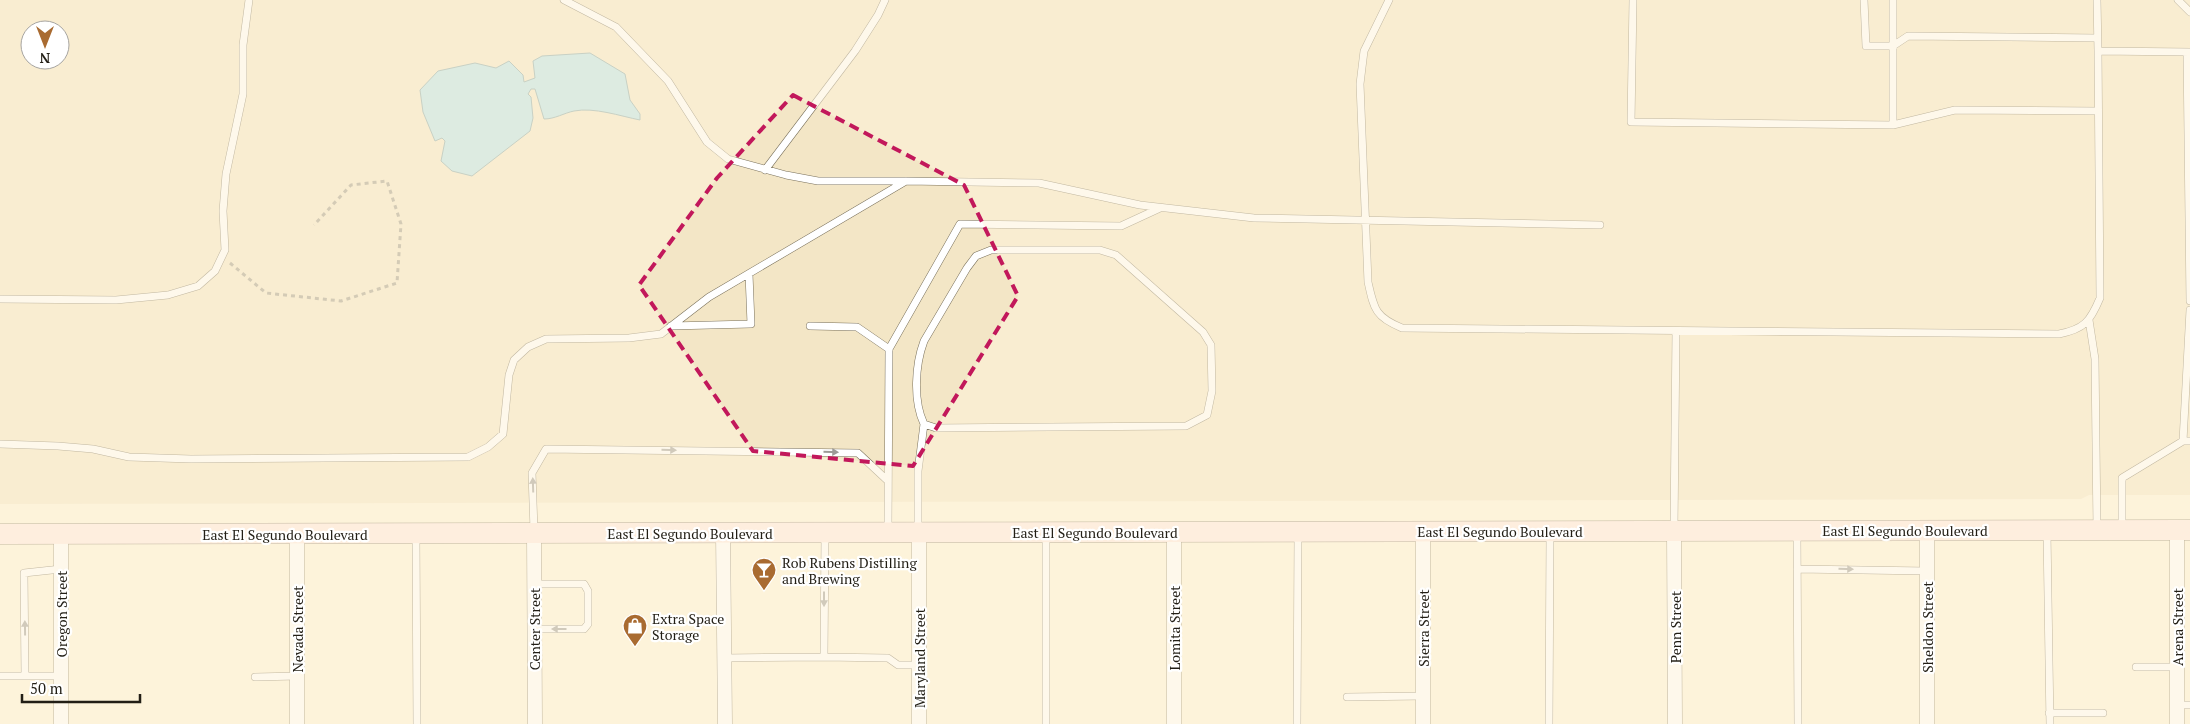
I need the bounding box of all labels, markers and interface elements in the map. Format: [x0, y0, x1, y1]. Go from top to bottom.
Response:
north arrow [20, 20, 70, 70]
text: N [39, 49, 50, 68]
one-way arrow [661, 446, 677, 454]
one-way arrow [823, 449, 839, 457]
one-way arrow [528, 476, 536, 492]
street label: East El Segundo Boulevard [1822, 521, 1988, 540]
street label: East El Segundo Boulevard [1417, 522, 1583, 541]
street label: East El Segundo Boulevard [1012, 523, 1178, 542]
street label: East El Segundo Boulevard [607, 524, 773, 543]
street label: East El Segundo Boulevard [202, 525, 368, 544]
place label: Rob Rubens Distilling and Brewing [782, 553, 917, 588]
bar icon: Rob Rubens Distilling and Brewing [751, 557, 777, 591]
one-way arrow [1838, 565, 1854, 573]
street label: Oregon Street [52, 570, 71, 657]
street label: Sheldon Street [1918, 580, 1937, 673]
street label: Nevada Street [288, 585, 307, 672]
street label: Lomita Street [1165, 585, 1184, 670]
street label: Center Street [525, 587, 544, 670]
street label: Arena Street [2168, 587, 2187, 666]
street label: Sierra Street [1414, 589, 1433, 667]
street label: Penn Street [1666, 590, 1685, 663]
one-way arrow [820, 591, 828, 607]
street label: Maryland Street [910, 607, 929, 708]
place label: Extra Space Storage [652, 609, 724, 644]
shop icon: Extra Space Storage [622, 613, 648, 647]
one-way arrow [21, 619, 29, 635]
one-way arrow [551, 625, 567, 633]
scale bar [22, 672, 140, 704]
text: 50 m [30, 678, 63, 698]

